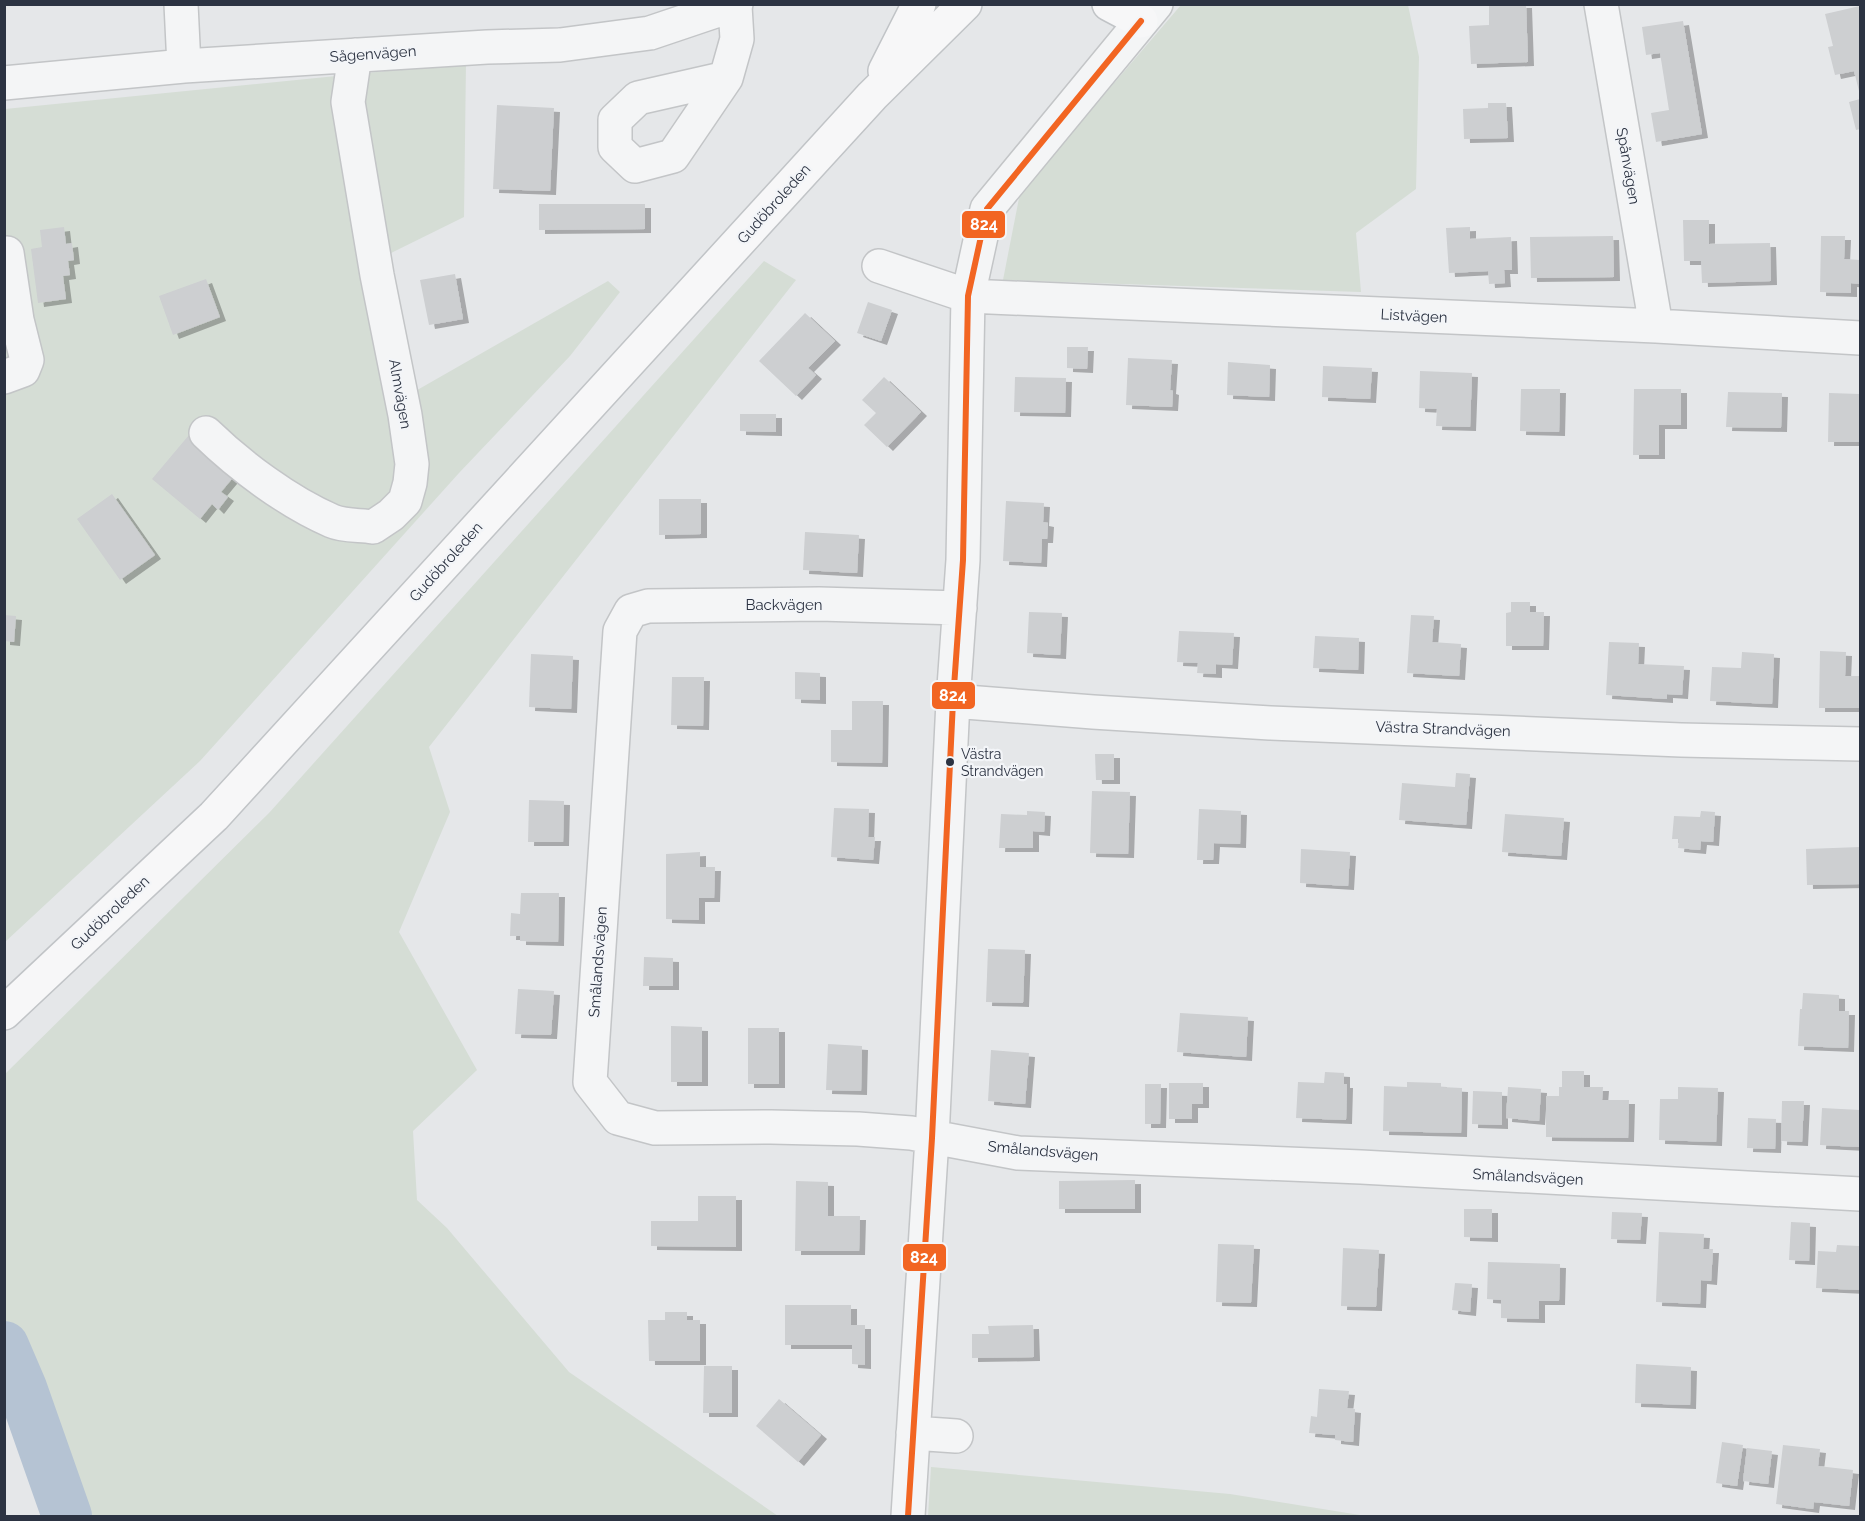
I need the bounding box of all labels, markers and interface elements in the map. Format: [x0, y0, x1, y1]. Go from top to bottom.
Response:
street label: Sågenvägen [329, 42, 417, 66]
street label: Spånvägen [1612, 126, 1644, 206]
street label: Gudöbroleden [734, 160, 814, 248]
line badge: 824 [961, 210, 1006, 239]
text: 824 [970, 215, 998, 234]
street label: Listvägen [1380, 305, 1448, 327]
street label: Almvägen [385, 358, 415, 430]
street label: Gudöbroleden [406, 518, 486, 606]
street label: Backvägen [745, 596, 823, 614]
line badge: 824 [931, 681, 976, 710]
text: 824 [939, 686, 967, 705]
street label: Västra Strandvägen [1375, 718, 1511, 740]
place label: Västra Strandvägen [961, 746, 1043, 779]
marker: Västra Strandvägen [944, 756, 956, 768]
street label: Gudöbroleden [67, 872, 153, 954]
street label: Smålandsvägen [585, 906, 611, 1018]
street label: Smålandsvägen [987, 1137, 1099, 1165]
street label: Smålandsvägen [1472, 1165, 1584, 1189]
line badge: 824 [902, 1243, 947, 1272]
text: 824 [910, 1248, 938, 1267]

